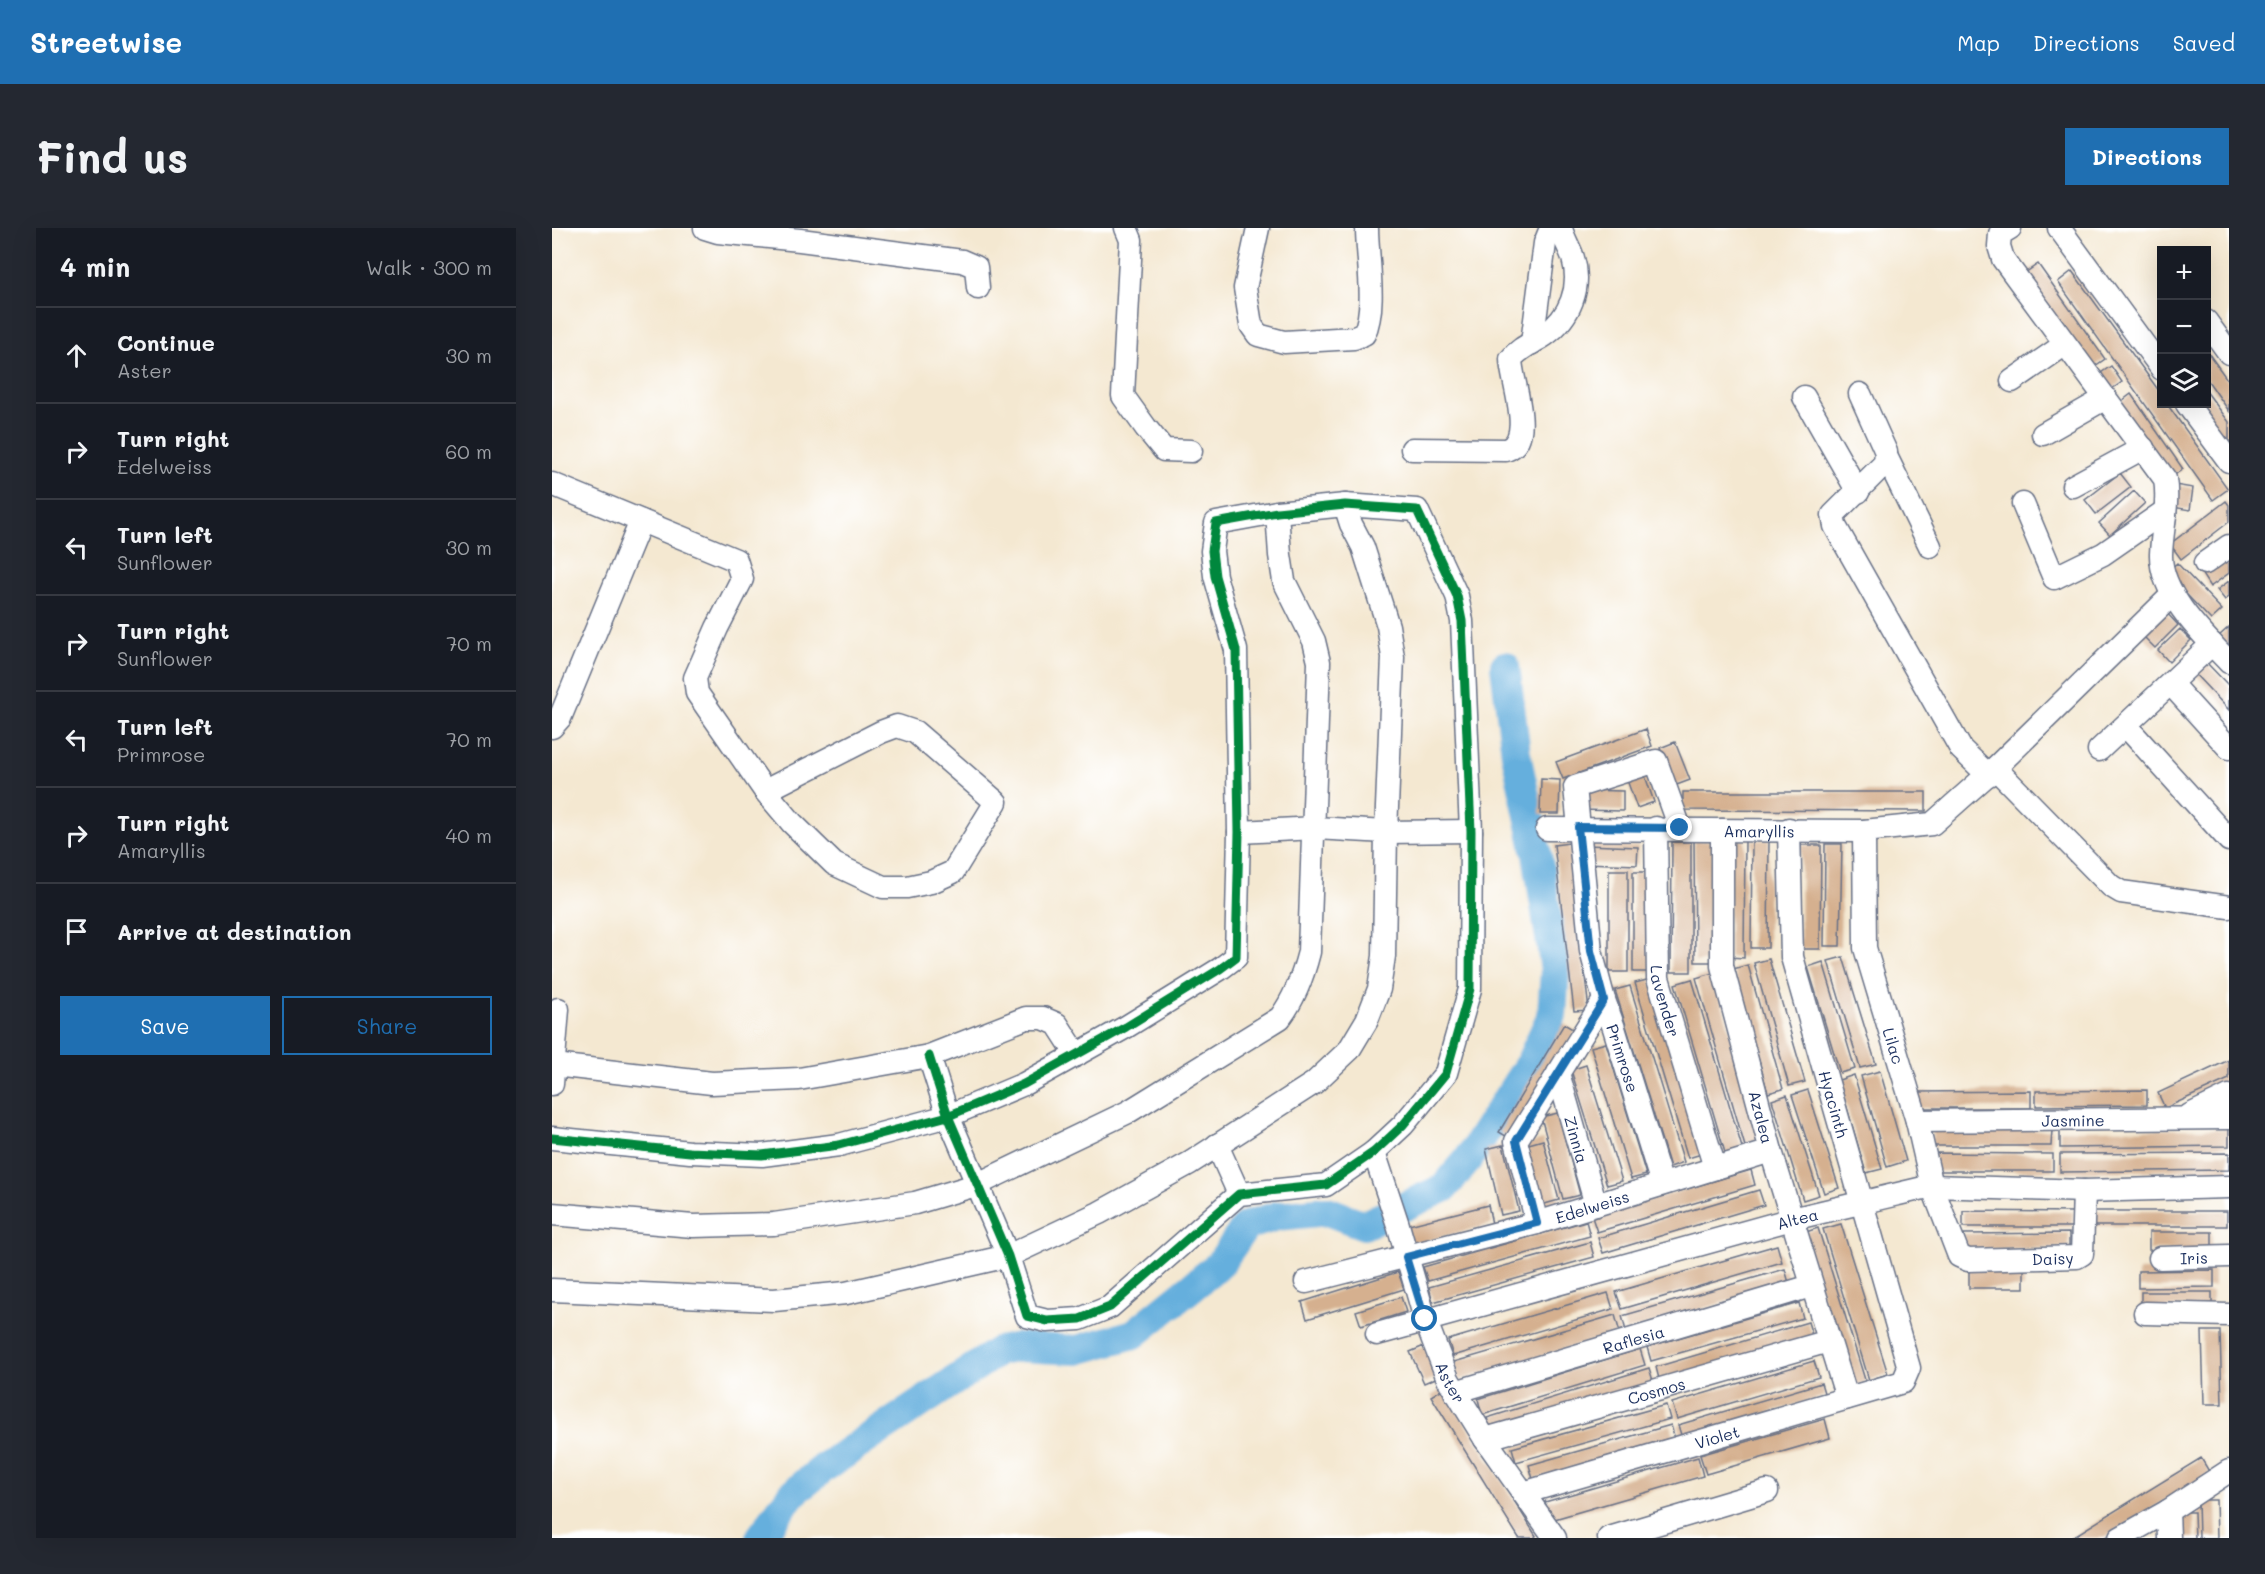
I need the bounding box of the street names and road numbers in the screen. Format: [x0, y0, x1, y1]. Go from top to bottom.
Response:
street label: Amaryllis [1723, 820, 1795, 841]
street label: Lavender [1647, 965, 1686, 1039]
street label: Primrose [1602, 1021, 1644, 1095]
street label: Lilac [1879, 1025, 1910, 1066]
street label: Hyacinth [1814, 1068, 1854, 1140]
street label: Azalea [1745, 1088, 1779, 1146]
street label: Jasmine [2041, 1109, 2105, 1130]
street label: Zinnia [1560, 1113, 1594, 1165]
street label: Edelweiss [1553, 1185, 1631, 1227]
street label: Altea [1774, 1203, 1820, 1233]
street label: Iris [2180, 1246, 2208, 1268]
street label: Daisy [2031, 1247, 2074, 1269]
street label: Raflesia [1600, 1320, 1667, 1358]
street label: Aster [1432, 1359, 1471, 1407]
street label: Cosmos [1625, 1372, 1687, 1408]
street label: Violet [1692, 1420, 1742, 1453]

